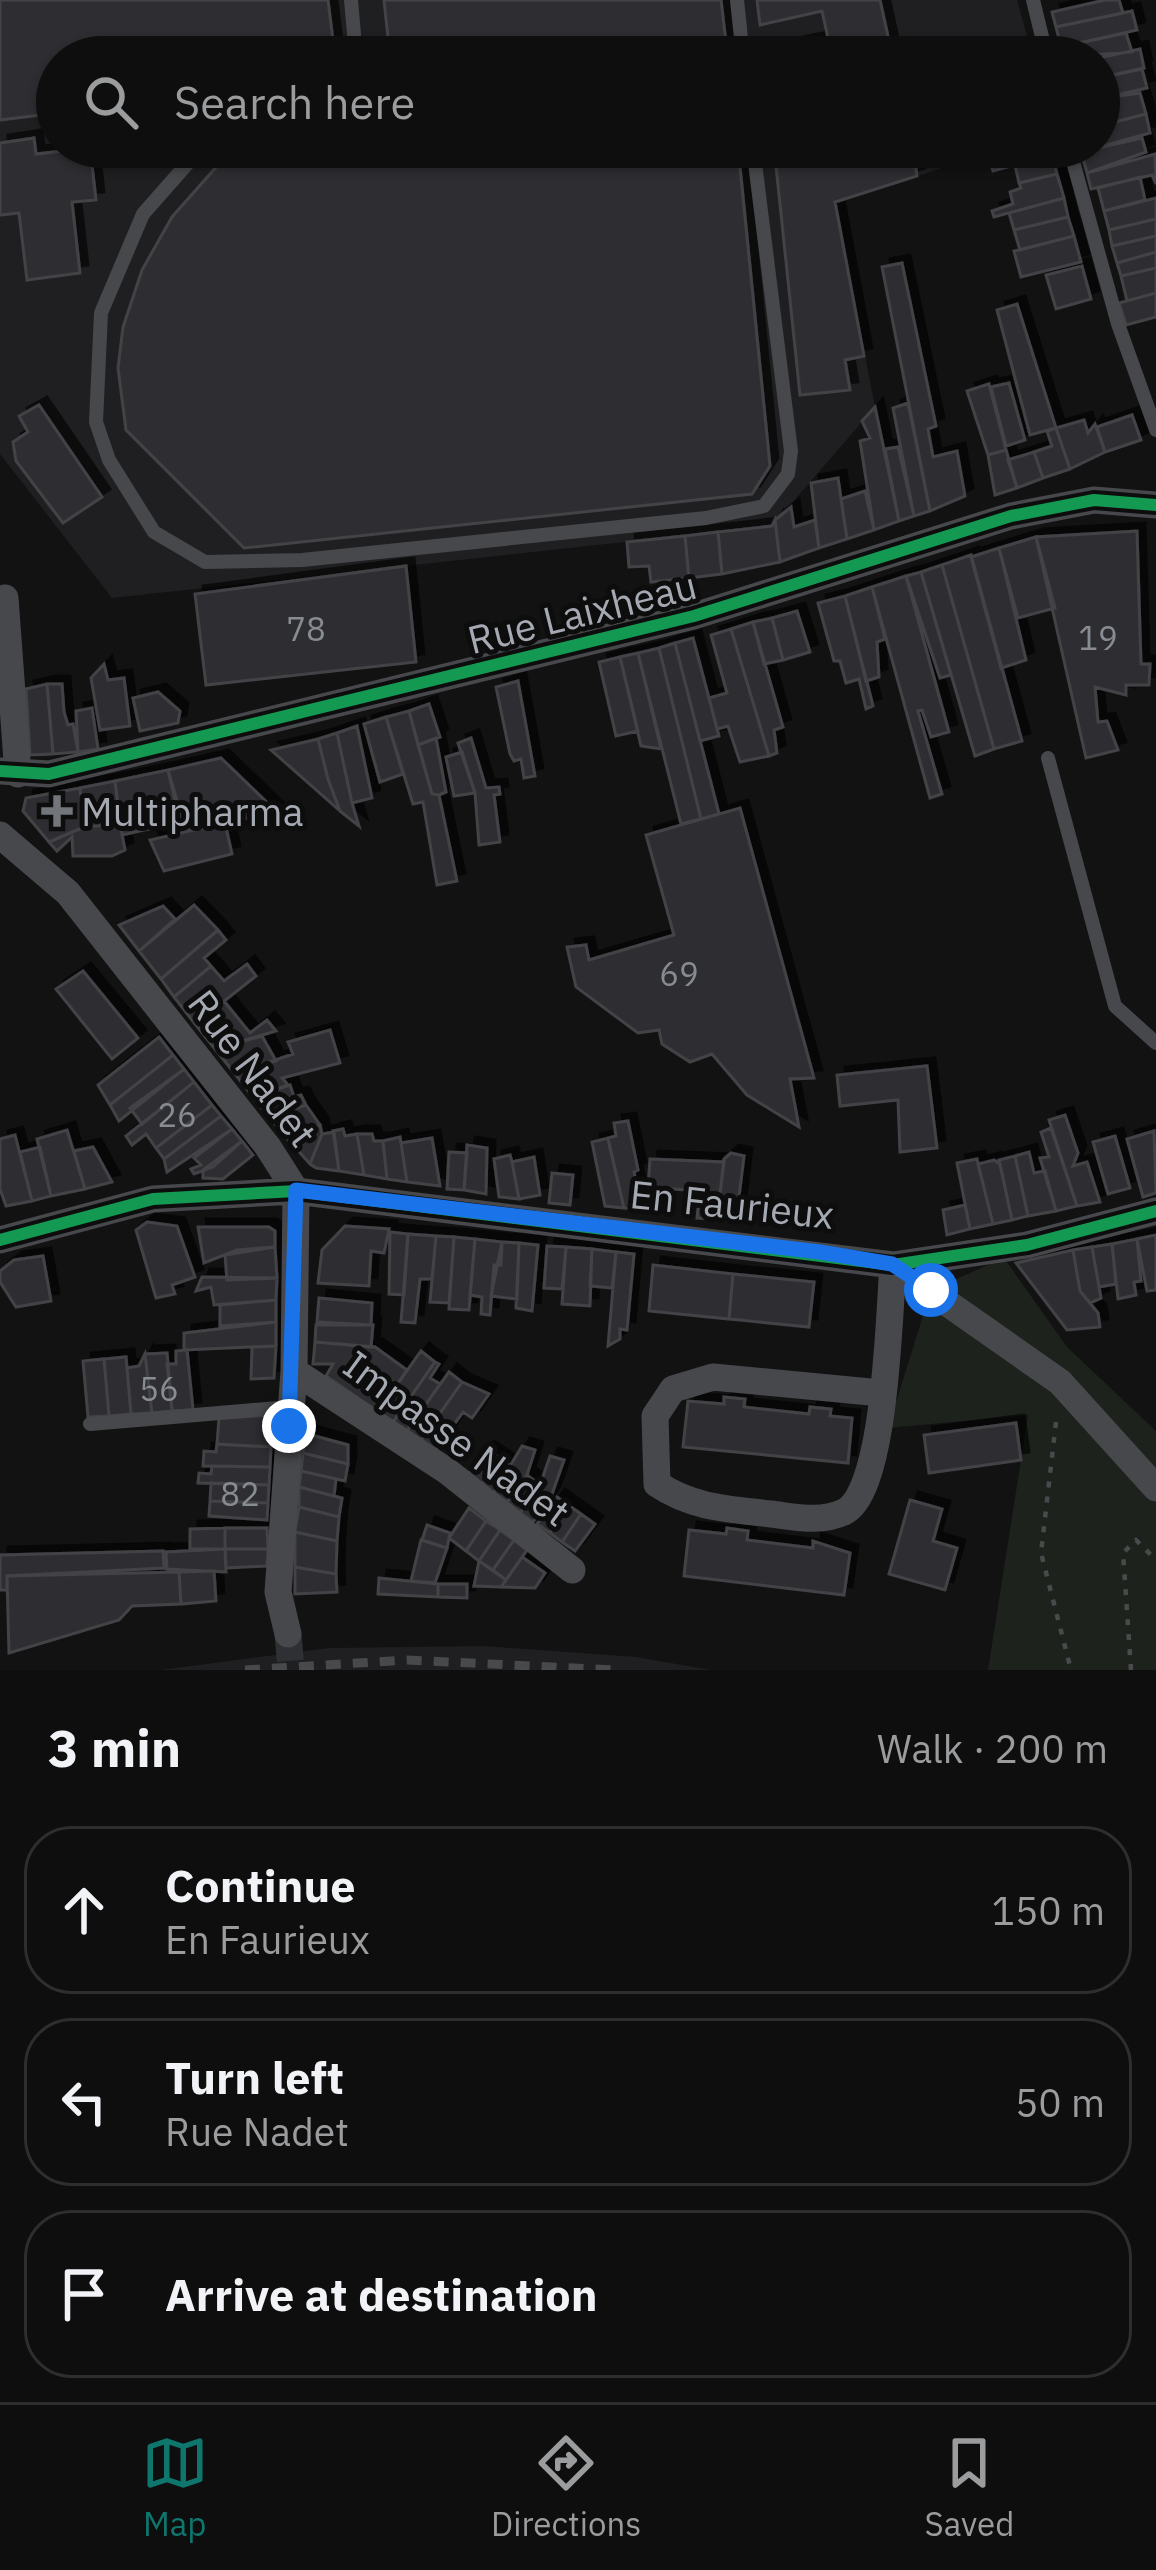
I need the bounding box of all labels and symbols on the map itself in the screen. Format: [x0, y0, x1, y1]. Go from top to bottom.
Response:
street label: Rue Laixheau [462, 559, 702, 665]
house number: 78 [286, 607, 326, 650]
house number: 19 [1078, 616, 1118, 659]
place label: Multipharma [81, 786, 303, 837]
marker: Multipharma [44, 798, 70, 824]
house number: 69 [659, 952, 699, 995]
street label: Rue Nadet [177, 979, 329, 1157]
house number: 26 [157, 1093, 197, 1136]
street label: En Faurieux [628, 1168, 836, 1240]
route start [904, 1263, 958, 1317]
street label: Impasse Nadet [334, 1339, 580, 1537]
house number: 56 [139, 1367, 179, 1410]
route end [262, 1399, 316, 1453]
house number: 82 [220, 1472, 260, 1515]

